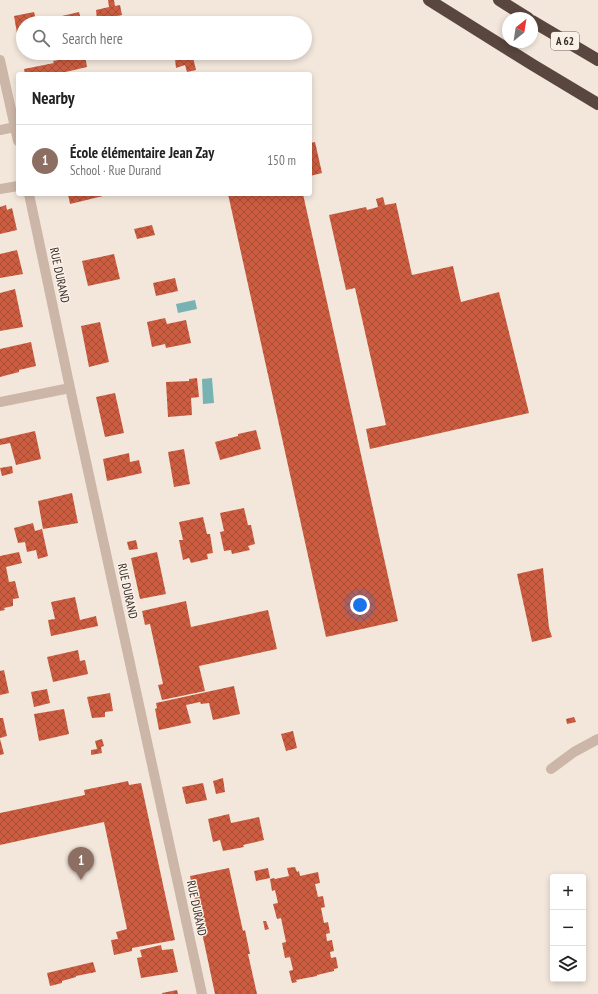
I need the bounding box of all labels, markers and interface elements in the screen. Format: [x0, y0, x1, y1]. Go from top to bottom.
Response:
north arrow [502, 12, 538, 48]
search box [16, 16, 312, 60]
icon: search [30, 27, 52, 49]
text: Search here [62, 29, 123, 48]
road number: A 62 [551, 32, 579, 50]
text: Nearby [32, 87, 75, 109]
text: École élémentaire Jean Zay [70, 143, 214, 162]
text: 1 [42, 152, 48, 169]
text: 150 m [267, 152, 296, 169]
text: School · Rue Durand [70, 162, 161, 179]
street label: RUE DURAND [47, 246, 73, 304]
street label: RUE DURAND [115, 562, 141, 620]
your location [350, 595, 370, 615]
pin: 1 [68, 847, 94, 880]
map controls [550, 874, 586, 982]
button: + [550, 874, 586, 910]
street label: RUE DURAND [184, 879, 210, 937]
button: − [550, 910, 586, 946]
button: layers [550, 946, 586, 982]

